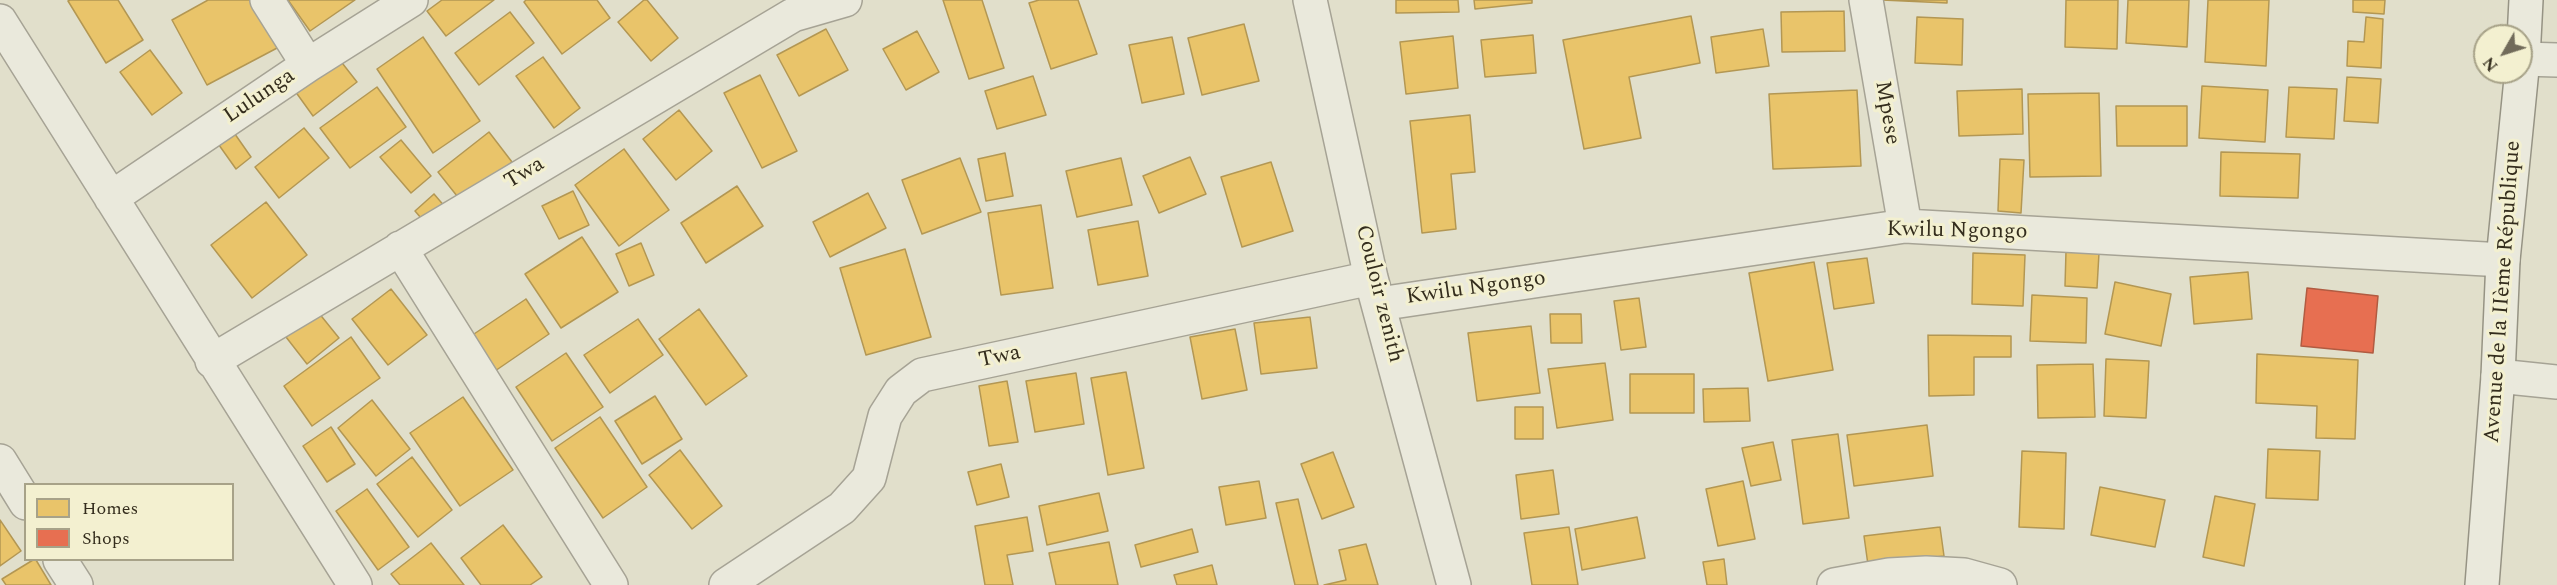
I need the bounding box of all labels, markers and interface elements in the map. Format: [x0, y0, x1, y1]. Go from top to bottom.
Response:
north arrow [2473, 24, 2533, 84]
text: N [2477, 51, 2504, 77]
street label: Lulunga [219, 64, 301, 130]
street label: Mpese [1867, 79, 1905, 147]
street label: Avenue de la IIème République [2480, 140, 2528, 444]
street label: Twa [500, 152, 550, 196]
street label: Kwilu Ngongo [1886, 218, 2028, 246]
street label: Couloir zenith [1348, 222, 1408, 366]
street label: Kwilu Ngongo [1404, 266, 1548, 312]
street label: Twa [977, 341, 1023, 375]
legend [24, 483, 234, 561]
text: Homes [82, 495, 138, 522]
text: Shops [82, 525, 130, 552]

